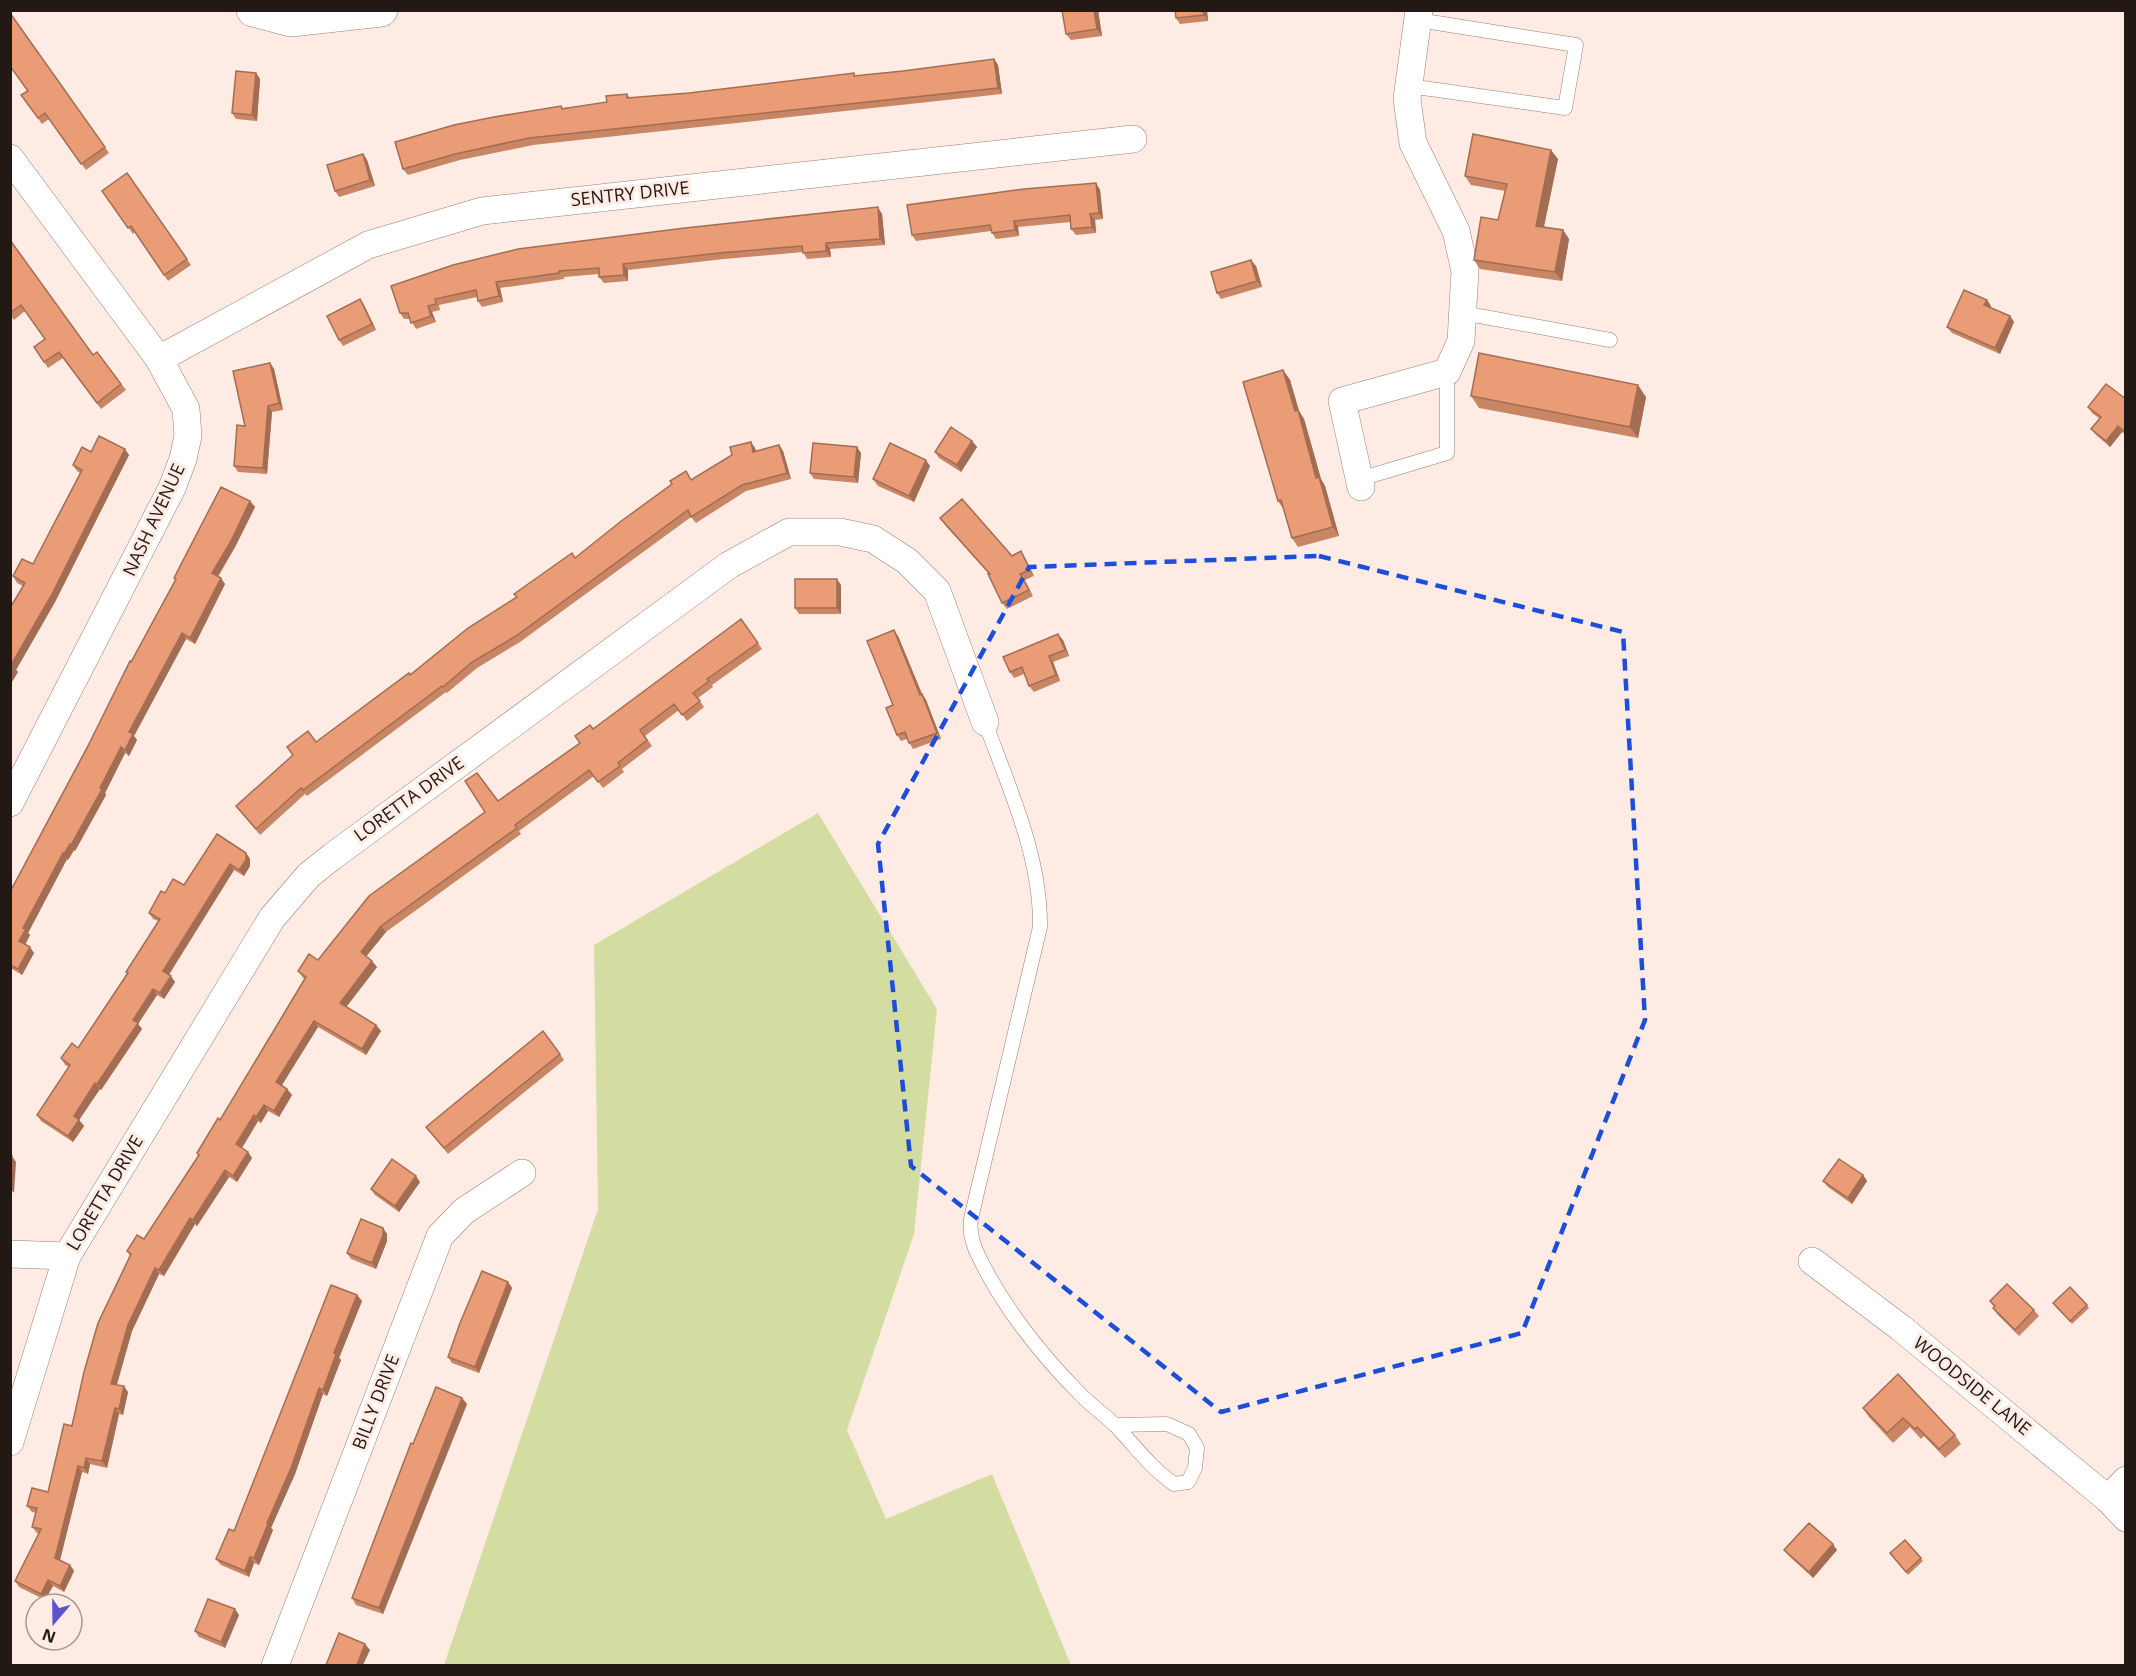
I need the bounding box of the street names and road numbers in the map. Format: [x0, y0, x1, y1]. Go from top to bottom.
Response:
street label: SENTRY DRIVE [569, 175, 690, 211]
street label: NASH AVENUE [117, 459, 190, 580]
street label: LORETTA DRIVE [349, 750, 468, 846]
street label: LORETTA DRIVE [60, 1130, 148, 1255]
street label: WOODSIDE LANE [1909, 1330, 2036, 1440]
street label: BILLY DRIVE [346, 1351, 404, 1453]

